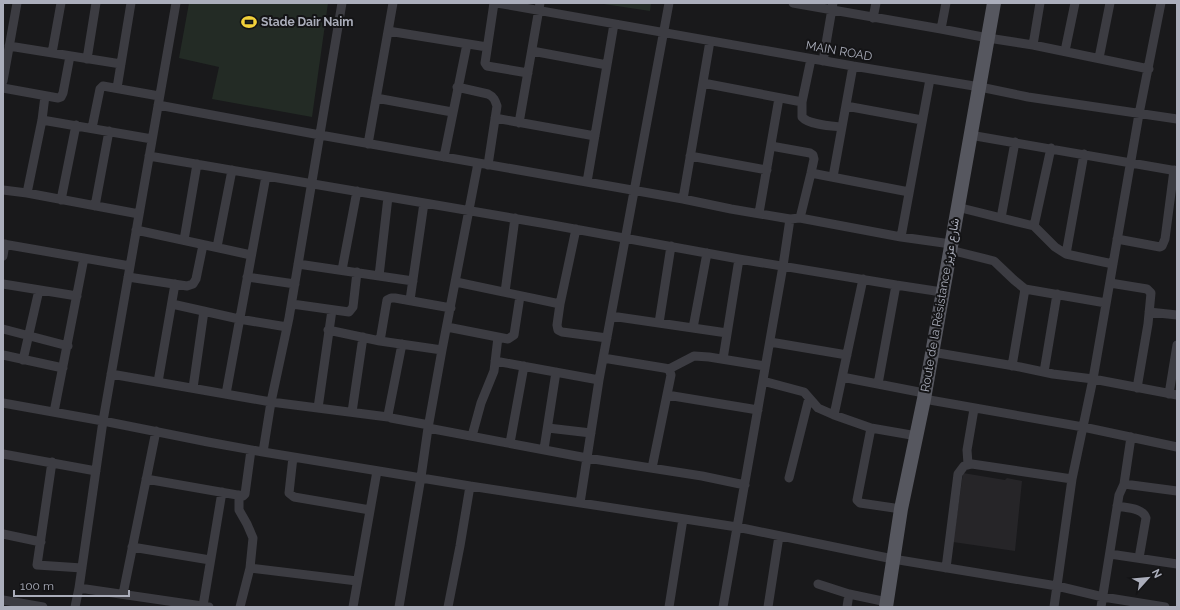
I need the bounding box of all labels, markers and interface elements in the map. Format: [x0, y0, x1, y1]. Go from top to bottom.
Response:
sports icon: Stade Dair Naim [240, 13, 258, 31]
place label: Stade Dair Naim [261, 15, 353, 29]
street label: MAIN ROAD [805, 38, 874, 64]
street label: Route de la Résistance شارع عزيز [918, 217, 964, 393]
north arrow [1128, 558, 1168, 598]
text: N [1149, 567, 1164, 580]
scale bar [14, 572, 129, 598]
text: 100 m [20, 579, 54, 593]

